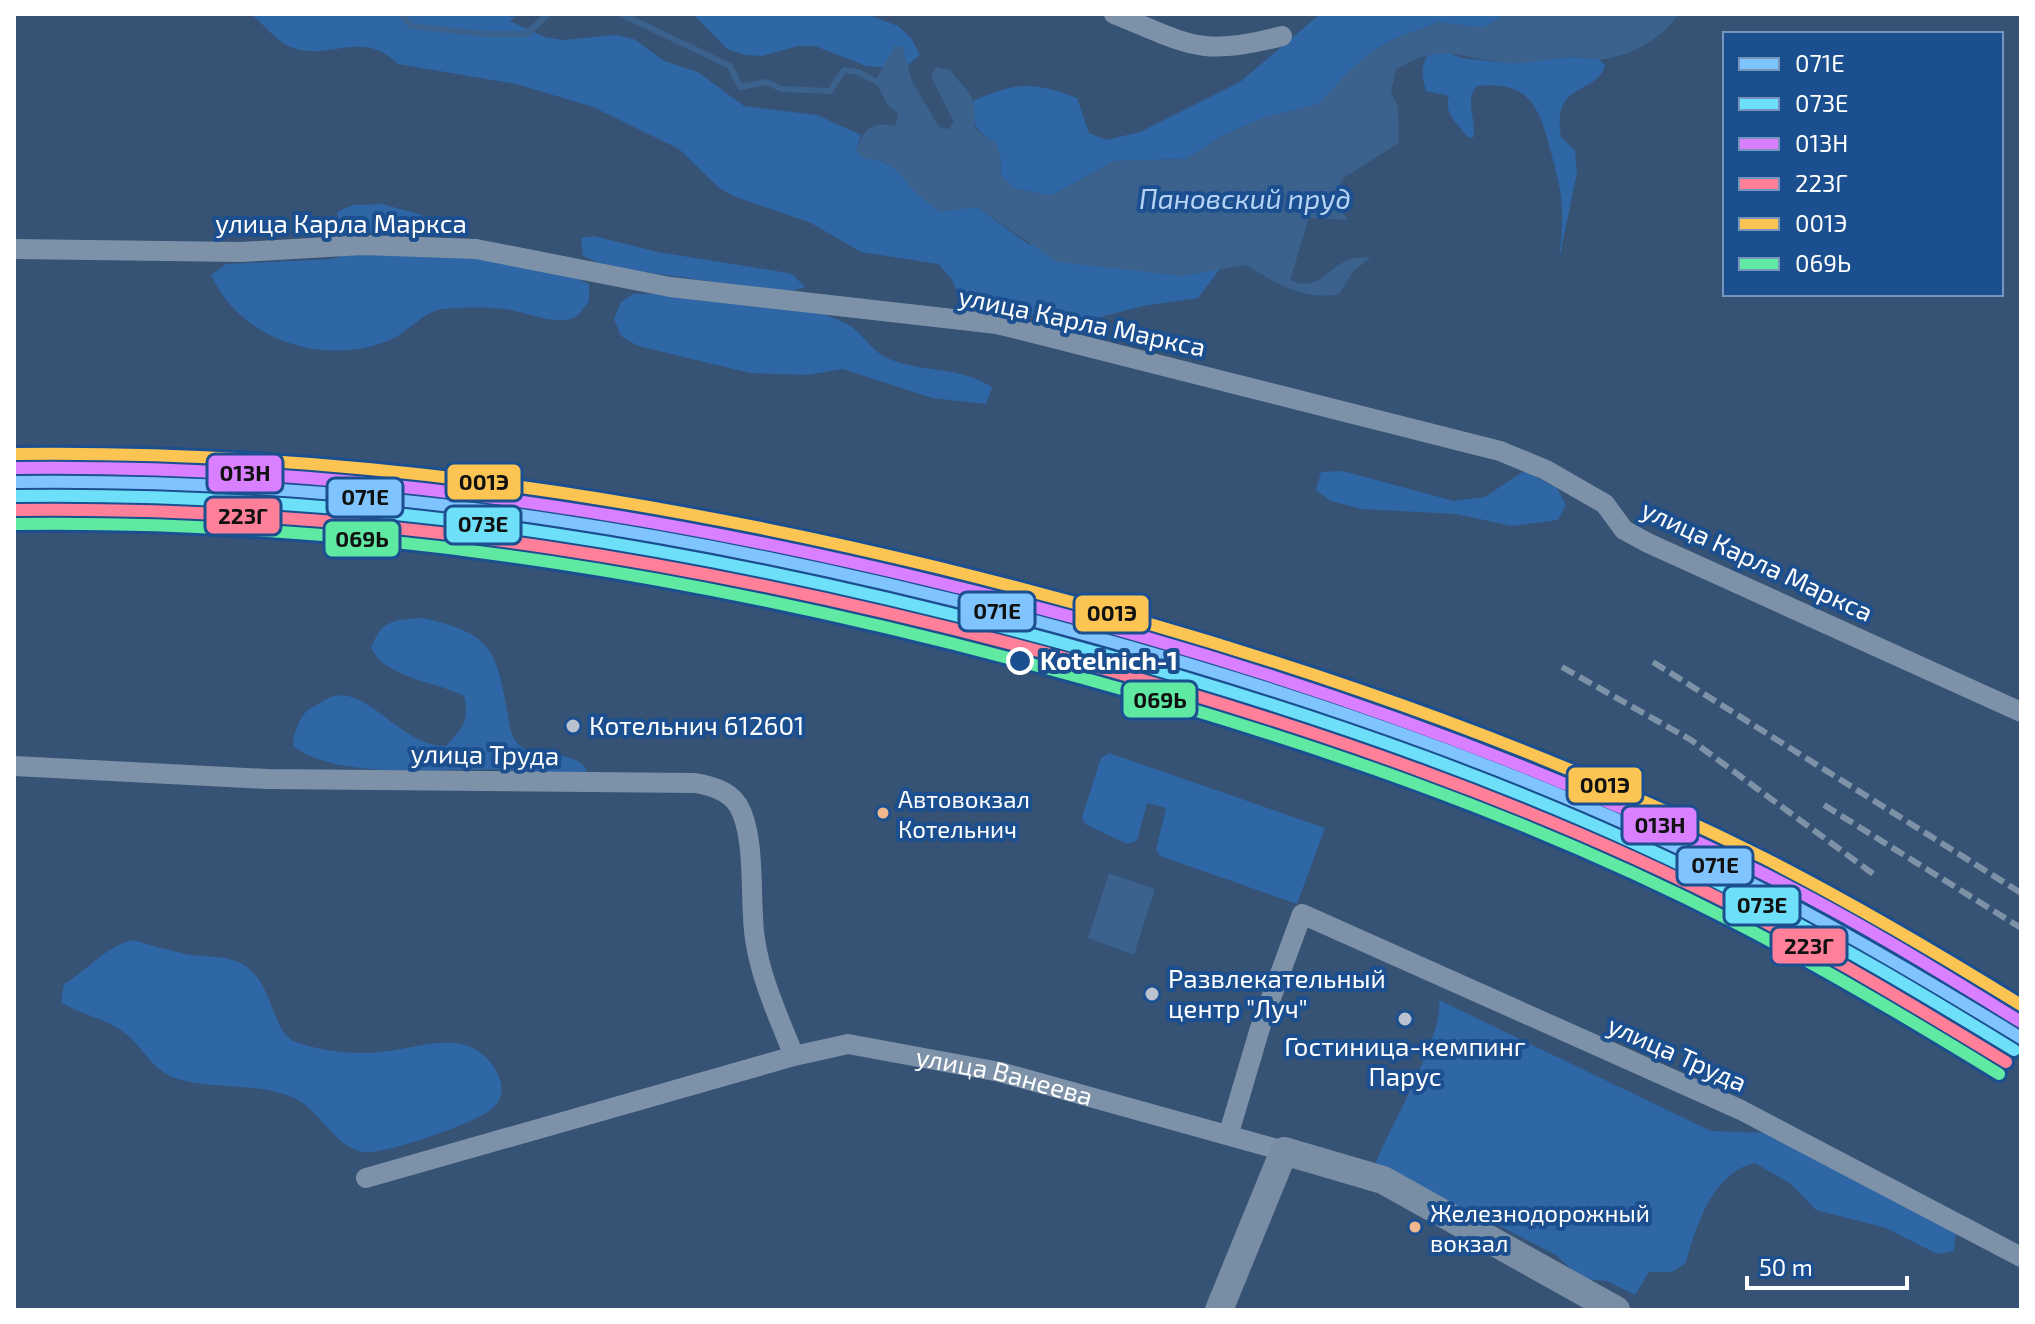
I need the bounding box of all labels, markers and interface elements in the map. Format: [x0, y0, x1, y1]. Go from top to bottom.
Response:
legend [1723, 32, 2003, 296]
text: 071Е [1795, 48, 1845, 77]
text: 073Е [1795, 88, 1849, 117]
text: 013Н [1795, 128, 1848, 157]
text: 223Г [1795, 168, 1848, 197]
water label: Пановский пруд [1139, 181, 1351, 215]
street label: улица Карла Маркса [215, 207, 467, 239]
text: 001Э [1795, 208, 1847, 237]
text: 069Ь [1795, 248, 1851, 277]
street label: улица Карла Маркса [956, 279, 1209, 363]
line badge: 013Н [207, 454, 283, 493]
text: 013Н [219, 459, 271, 485]
line badge: 001Э [446, 463, 522, 501]
text: 001Э [459, 468, 509, 494]
line badge: 071Е [327, 478, 403, 517]
text: 071Е [341, 483, 389, 509]
street label: улица Карла Маркса [1637, 492, 1878, 628]
line badge: 223Г [205, 497, 281, 535]
text: 223Г [218, 502, 268, 528]
line badge: 073Е [445, 506, 521, 544]
text: 073Е [458, 510, 508, 536]
line badge: 069Ь [324, 520, 400, 558]
text: 069Ь [335, 525, 389, 551]
line badge: 071Е [959, 592, 1035, 631]
line badge: 001Э [1074, 594, 1150, 633]
text: 071Е [973, 597, 1021, 623]
text: 001Э [1087, 599, 1137, 625]
place label: Kotelnich-1 [1040, 644, 1178, 675]
marker: Kotelnich-1 [1007, 648, 1033, 674]
line badge: 069Ь [1122, 681, 1197, 719]
text: 069Ь [1133, 686, 1187, 712]
place label: Котельнич 612601 [589, 709, 804, 740]
marker: Котельнич 612601 [564, 717, 582, 735]
street label: улица Труда [410, 737, 560, 771]
line badge: 001Э [1567, 766, 1643, 804]
text: 001Э [1580, 771, 1630, 797]
place label: Автовокзал Котельнич [898, 784, 1030, 843]
marker: Автовокзал Котельнич [875, 805, 891, 821]
line badge: 013Н [1622, 806, 1698, 844]
text: 013Н [1634, 811, 1686, 837]
line badge: 071Е [1677, 847, 1753, 885]
text: 071Е [1691, 851, 1739, 877]
line badge: 073Е [1724, 886, 1800, 925]
text: 073Е [1737, 891, 1787, 917]
line badge: 223Г [1771, 927, 1847, 965]
text: 223Г [1784, 932, 1834, 958]
place label: Развлекательный центр "Луч" [1168, 962, 1386, 1024]
marker: Развлекательный центр "Луч" [1143, 985, 1161, 1003]
street label: улица Труда [1603, 1008, 1752, 1098]
marker: Гостиница-кемпинг Парус [1396, 1010, 1414, 1028]
place label: Гостиница-кемпинг Парус [1284, 1030, 1526, 1092]
street label: улица Ванеева [913, 1040, 1097, 1111]
place label: Железнодорожный вокзал [1430, 1198, 1650, 1257]
marker: Железнодорожный вокзал [1407, 1219, 1423, 1235]
scale bar [1747, 1240, 1907, 1290]
text: 50 m [1759, 1252, 1813, 1281]

